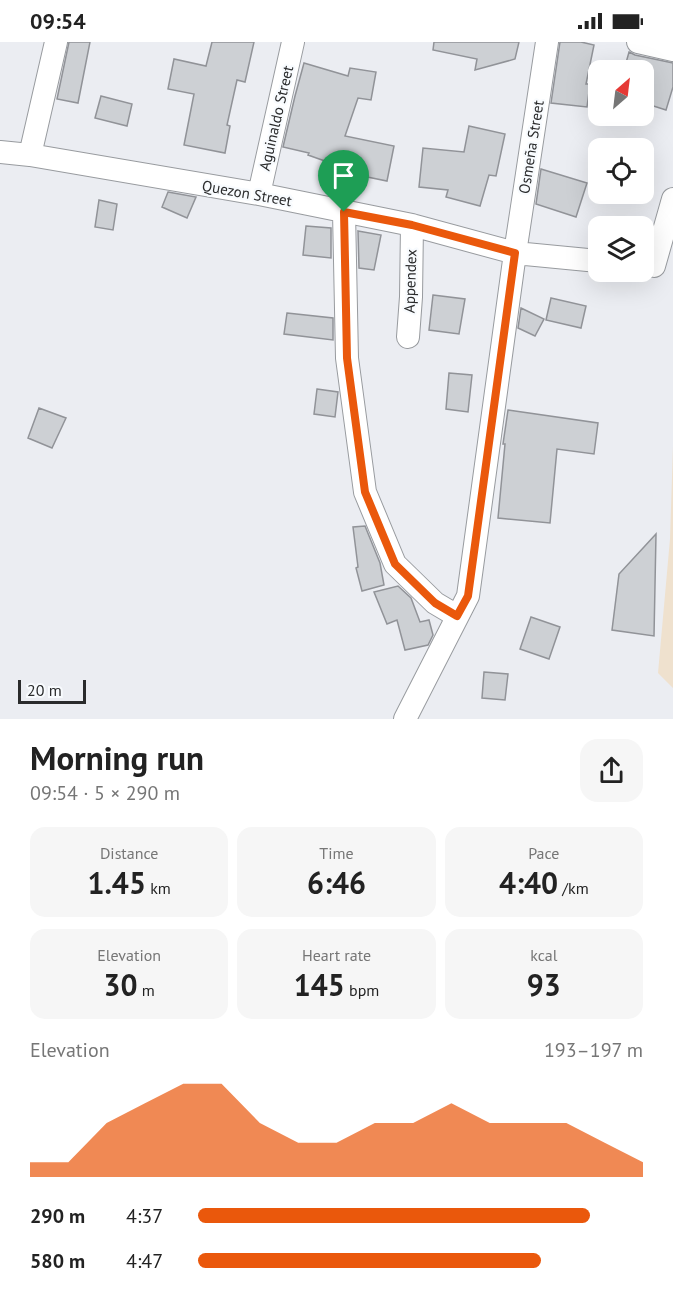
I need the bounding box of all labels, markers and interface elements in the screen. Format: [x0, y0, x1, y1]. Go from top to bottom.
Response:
text: 09:54 [30, 7, 86, 35]
north arrow [588, 60, 654, 126]
map controls [588, 60, 654, 282]
street label: Aguinaldo Street [255, 64, 297, 172]
street label: Osmeña Street [514, 99, 548, 195]
button: locate [588, 138, 654, 204]
pin [318, 150, 369, 212]
icon: arrive [327, 159, 360, 192]
street label: Quezon Street [201, 176, 293, 210]
button: layers [588, 216, 654, 282]
street label: Appendex [399, 248, 421, 313]
scale bar [18, 677, 86, 704]
text: 20 m [27, 680, 62, 700]
text: Morning run [30, 736, 204, 779]
button: share [580, 739, 643, 802]
text: 09:54 · 5 × 290 m [30, 780, 180, 806]
text: Distance [100, 843, 158, 863]
text: Time [319, 843, 354, 863]
text: Pace [528, 843, 559, 863]
text: 1.45 [87, 863, 146, 902]
text: 6:46 [307, 863, 366, 902]
text: 4:40 [499, 863, 558, 902]
text: km [146, 878, 171, 898]
text: /km [558, 878, 589, 898]
text: Elevation [97, 945, 161, 965]
text: Heart rate [302, 945, 371, 965]
text: kcal [530, 945, 557, 965]
text: 30 [104, 965, 138, 1004]
text: 145 [294, 965, 345, 1004]
text: 93 [527, 965, 561, 1004]
text: m [138, 980, 155, 1000]
text: bpm [345, 980, 379, 1000]
text: Elevation [30, 1037, 110, 1063]
text: 193–197 m [544, 1037, 643, 1063]
text: 290 m [30, 1203, 85, 1229]
text: 4:37 [126, 1203, 163, 1229]
text: 580 m [30, 1248, 85, 1274]
text: 4:47 [126, 1248, 163, 1274]

